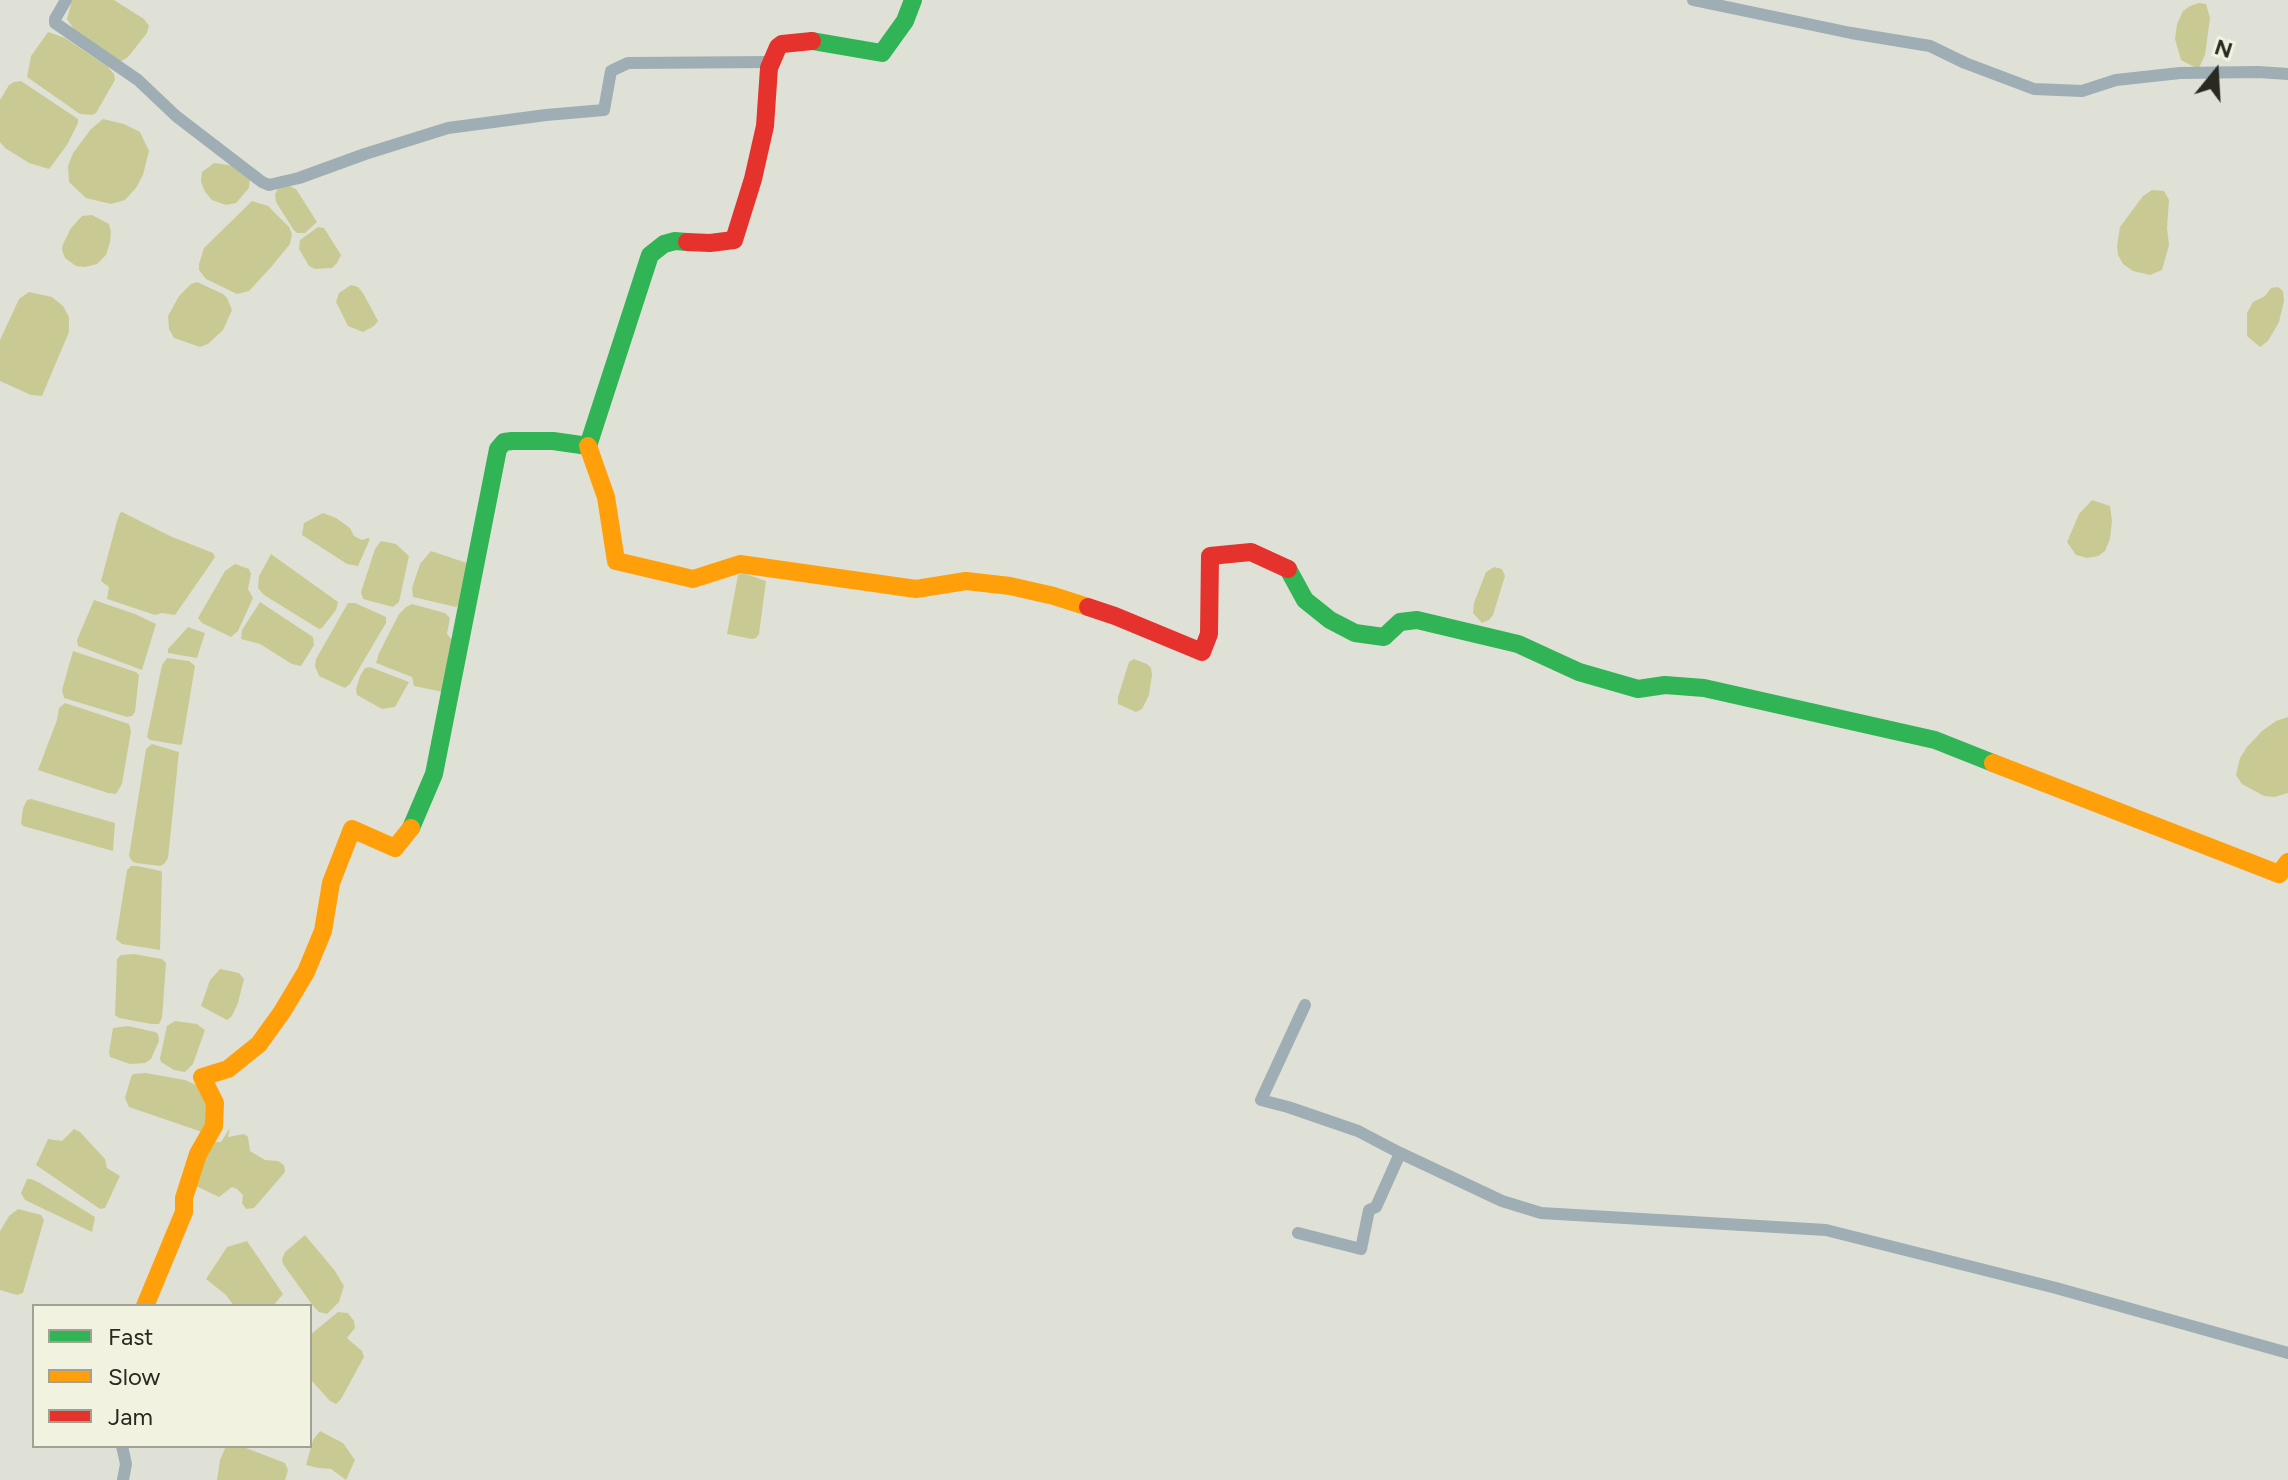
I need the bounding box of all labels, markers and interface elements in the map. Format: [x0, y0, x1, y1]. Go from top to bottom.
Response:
north arrow [2176, 32, 2256, 112]
text: N [2211, 33, 2236, 64]
legend [32, 1304, 312, 1448]
text: Fast [108, 1322, 153, 1351]
text: Slow [108, 1362, 160, 1391]
text: Jam [108, 1402, 153, 1431]

